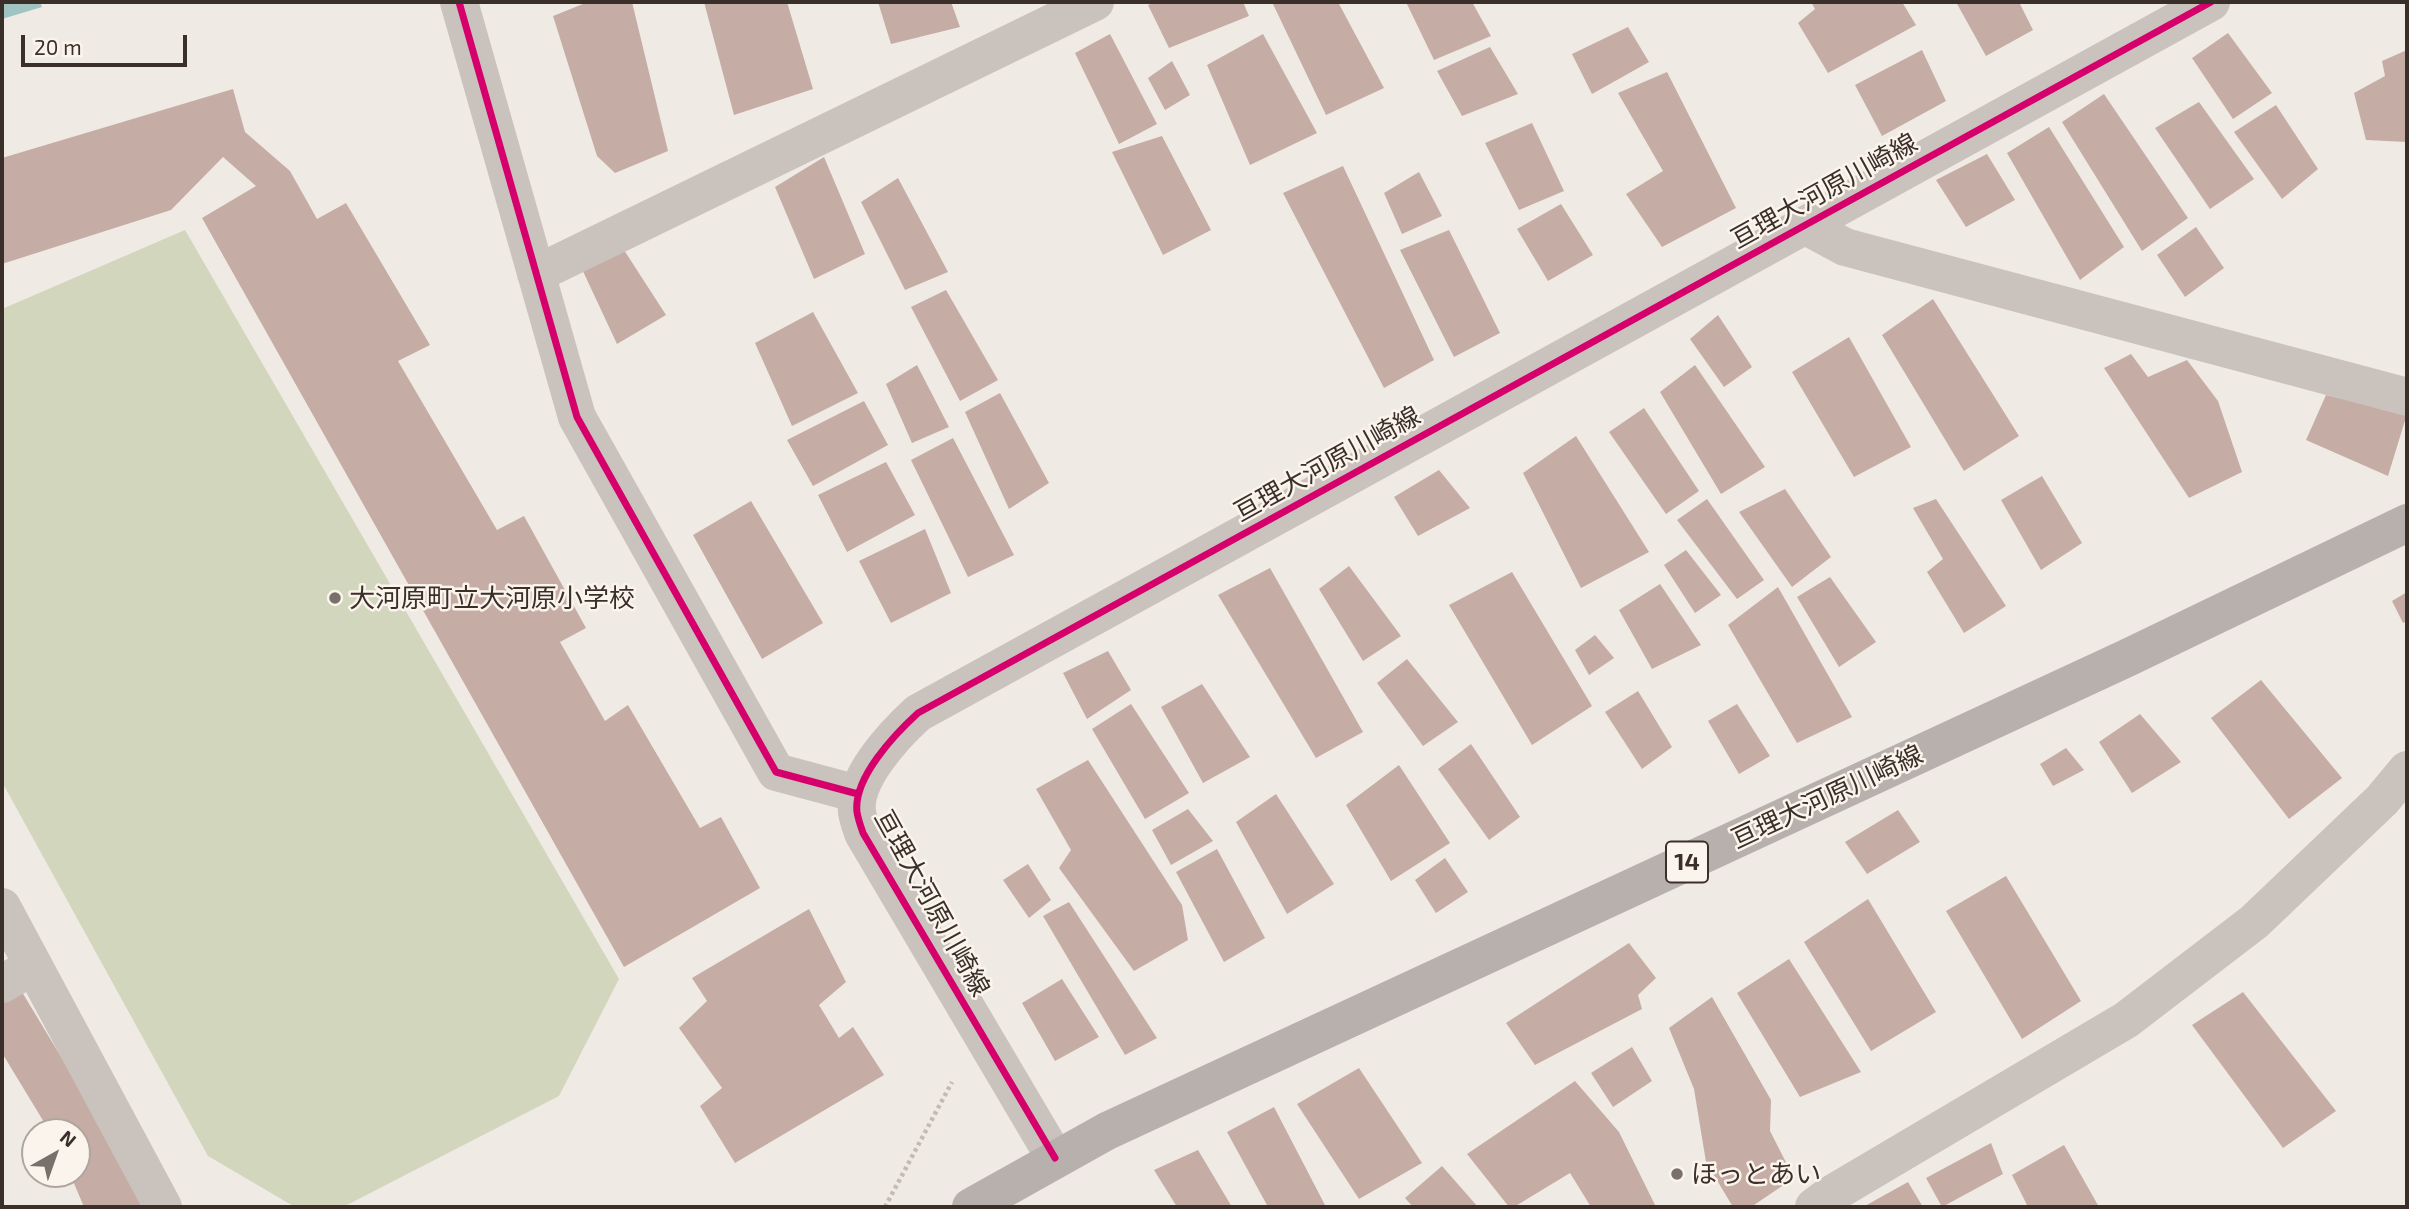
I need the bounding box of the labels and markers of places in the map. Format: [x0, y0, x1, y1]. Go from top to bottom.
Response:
place label: 大河原町立大河原小学校 [349, 582, 635, 614]
marker: 大河原町立大河原小学校 [327, 590, 343, 606]
place label: ほっとあい [1691, 1158, 1821, 1190]
marker: ほっとあい [1669, 1166, 1685, 1182]

